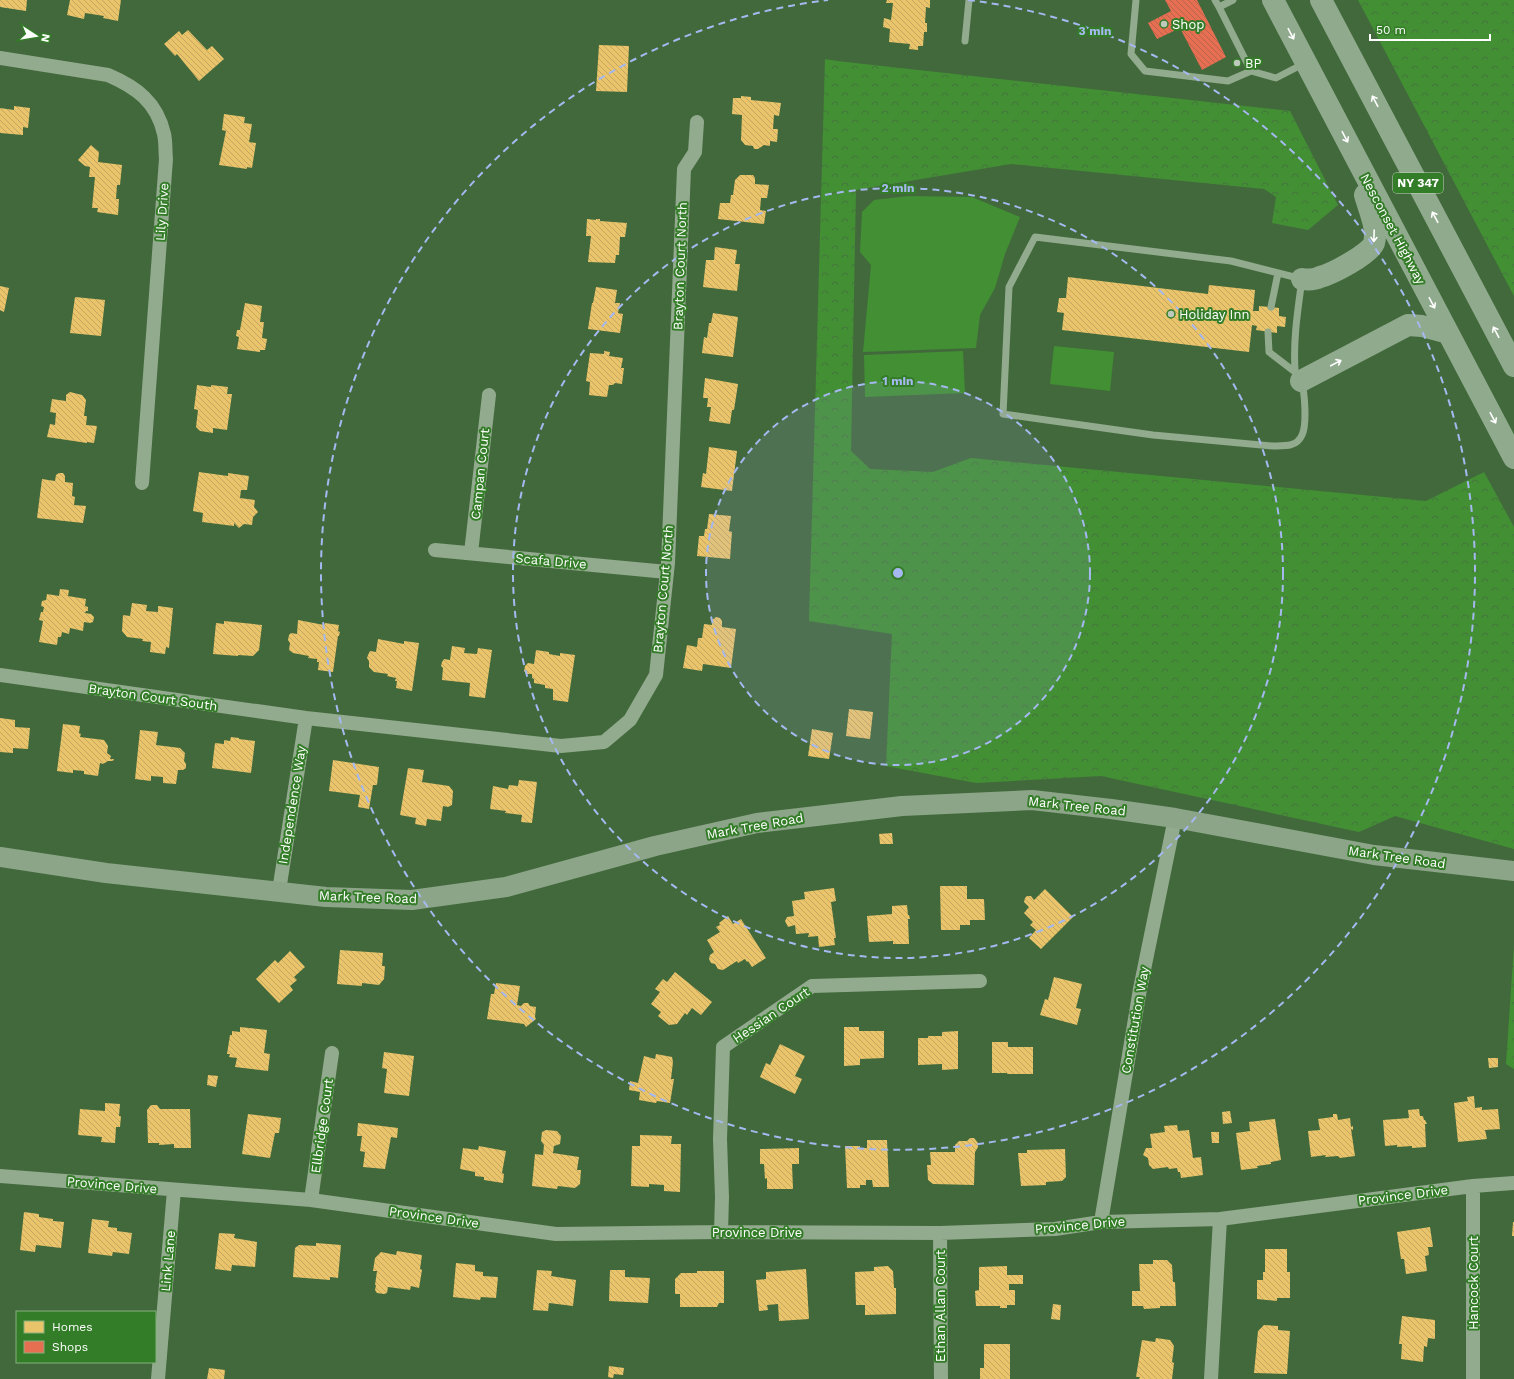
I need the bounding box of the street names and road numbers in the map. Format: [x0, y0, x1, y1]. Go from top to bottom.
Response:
street label: Nesconset Highway [1357, 171, 1429, 287]
road number: NY 347 [1393, 173, 1443, 193]
street label: Lily Drive [152, 183, 172, 241]
street label: Brayton Court North [670, 202, 690, 330]
street label: Campan Court [468, 427, 492, 520]
street label: Brayton Court North [650, 524, 676, 654]
street label: Scafa Drive [515, 550, 587, 572]
street label: Brayton Court South [87, 681, 219, 713]
street label: Independence Way [275, 745, 309, 865]
street label: Mark Tree Road [1027, 793, 1127, 819]
street label: Mark Tree Road [705, 810, 805, 842]
street label: Mark Tree Road [1347, 843, 1447, 871]
street label: Mark Tree Road [319, 888, 417, 906]
street label: Constitution Way [1118, 965, 1152, 1075]
street label: Hessian Court [730, 984, 813, 1046]
street label: Ellbridge Court [308, 1077, 336, 1174]
street label: Province Drive [66, 1174, 158, 1196]
street label: Province Drive [1357, 1182, 1449, 1208]
street label: Province Drive [388, 1203, 480, 1231]
street label: Province Drive [1034, 1214, 1126, 1236]
street label: Province Drive [712, 1225, 802, 1240]
street label: Link Lane [158, 1230, 178, 1292]
street label: Hancock Court [1466, 1236, 1481, 1330]
street label: Ethan Allan Court [933, 1249, 948, 1362]

